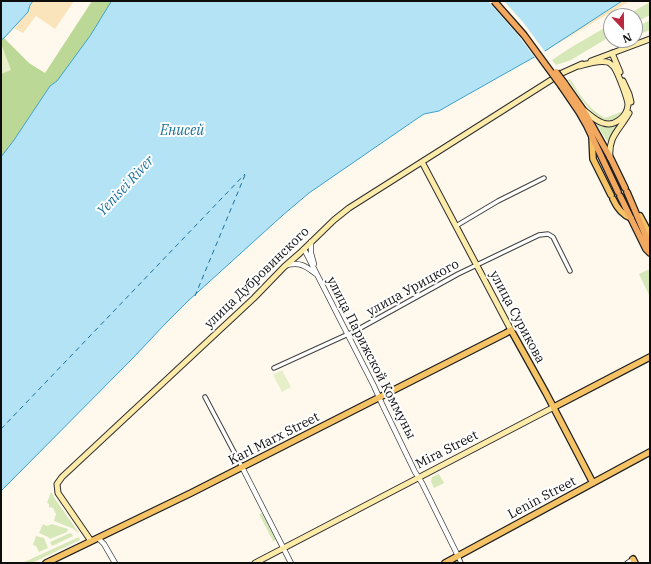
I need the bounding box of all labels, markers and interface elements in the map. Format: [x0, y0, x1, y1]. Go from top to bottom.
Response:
north arrow [603, 8, 643, 48]
text: N [620, 30, 634, 46]
water label: Енисей [160, 123, 204, 139]
water label: Yenisei River [94, 153, 158, 219]
street label: улица Дубровинского [201, 224, 313, 332]
street label: улица Урицкого [364, 256, 462, 320]
street label: улица Сурикова [486, 268, 548, 366]
street label: улица Парижской Коммуны [323, 274, 419, 442]
street label: Karl Marx Street [226, 409, 322, 469]
street label: Mira Street [413, 428, 481, 472]
street label: Lenin Street [505, 474, 579, 522]

